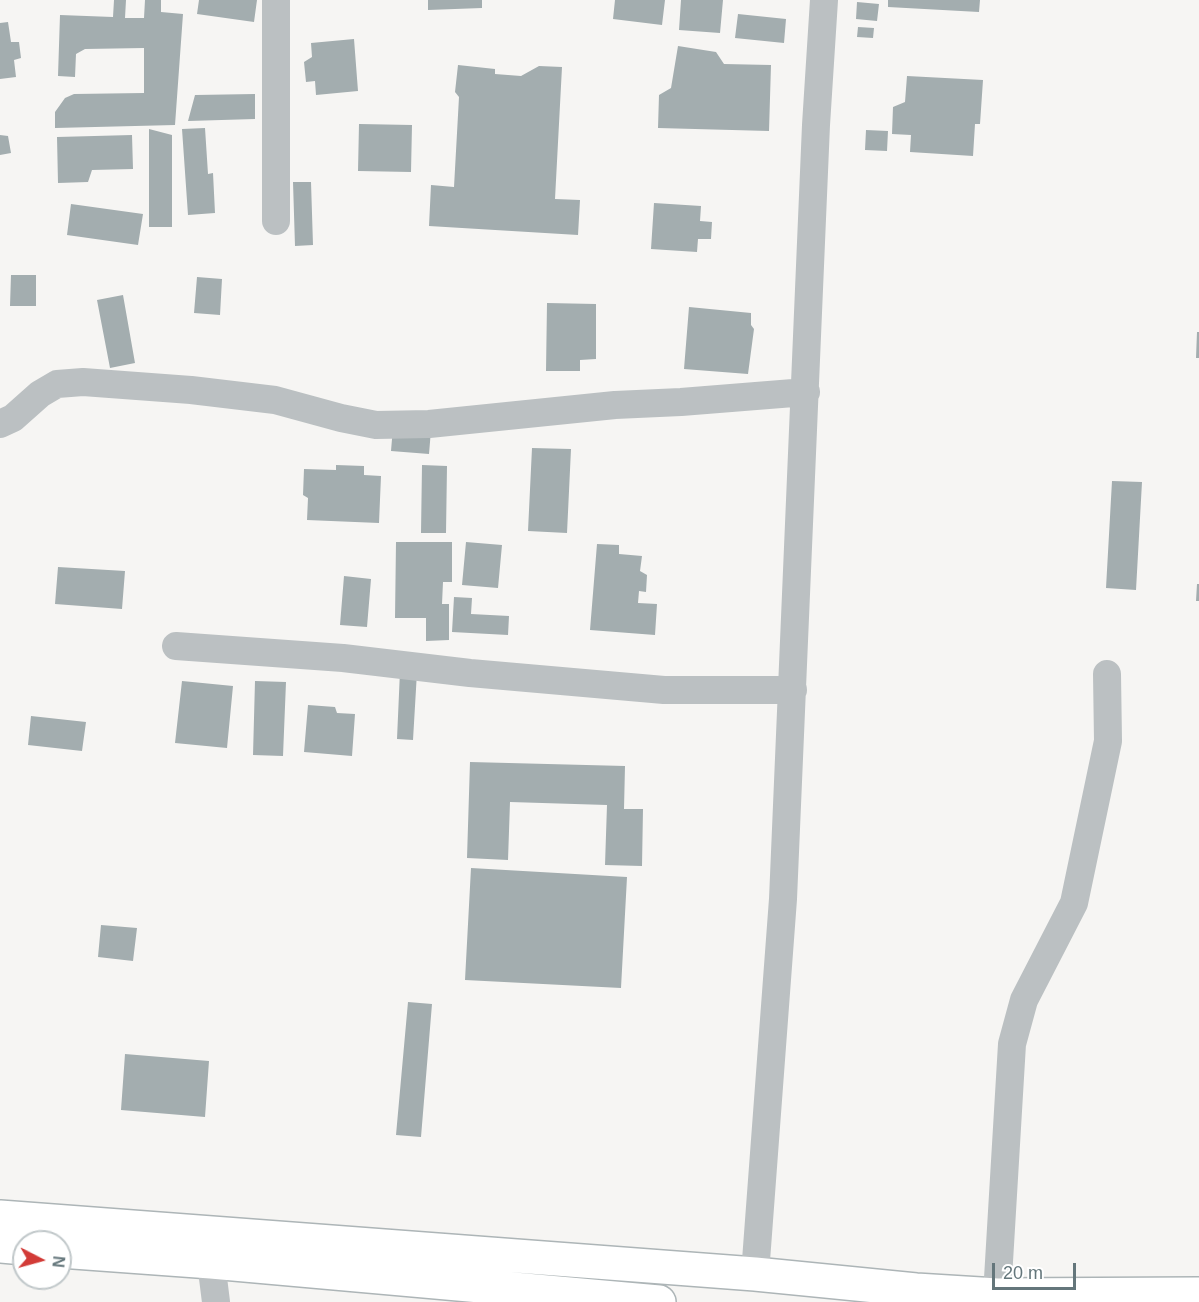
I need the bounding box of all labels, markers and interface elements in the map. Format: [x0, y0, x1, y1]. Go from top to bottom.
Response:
north arrow [12, 1230, 72, 1290]
scale bar [995, 1251, 1079, 1289]
text: N [49, 1255, 67, 1268]
text: 20 m [1003, 1263, 1043, 1283]

